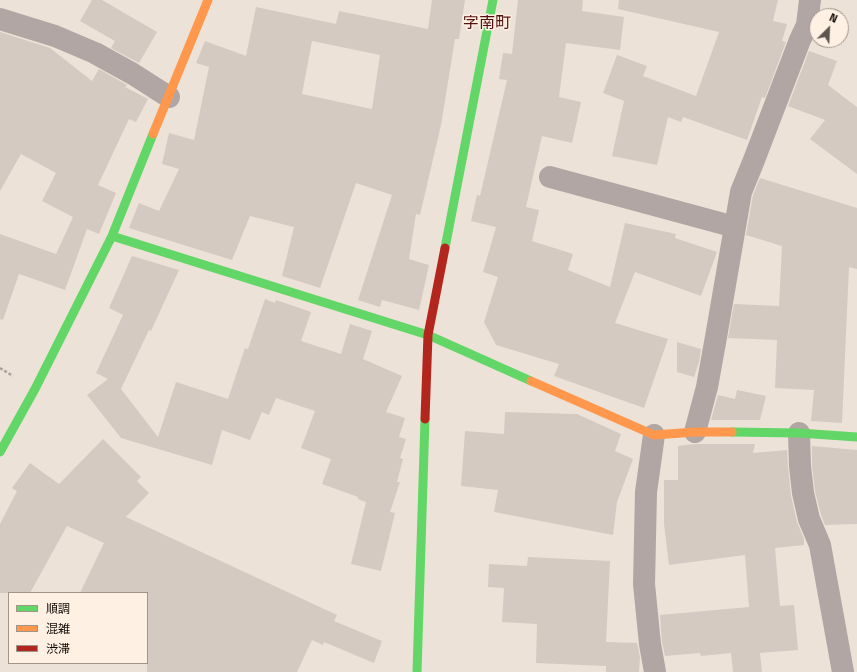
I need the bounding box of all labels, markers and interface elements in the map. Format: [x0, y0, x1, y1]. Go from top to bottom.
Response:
north arrow [809, 8, 849, 48]
text: N [827, 9, 840, 27]
district label: 字南町 [463, 14, 511, 34]
legend [8, 592, 148, 664]
text: 順調 [46, 599, 70, 618]
text: 混雑 [46, 619, 70, 638]
text: 渋滞 [46, 639, 70, 658]

